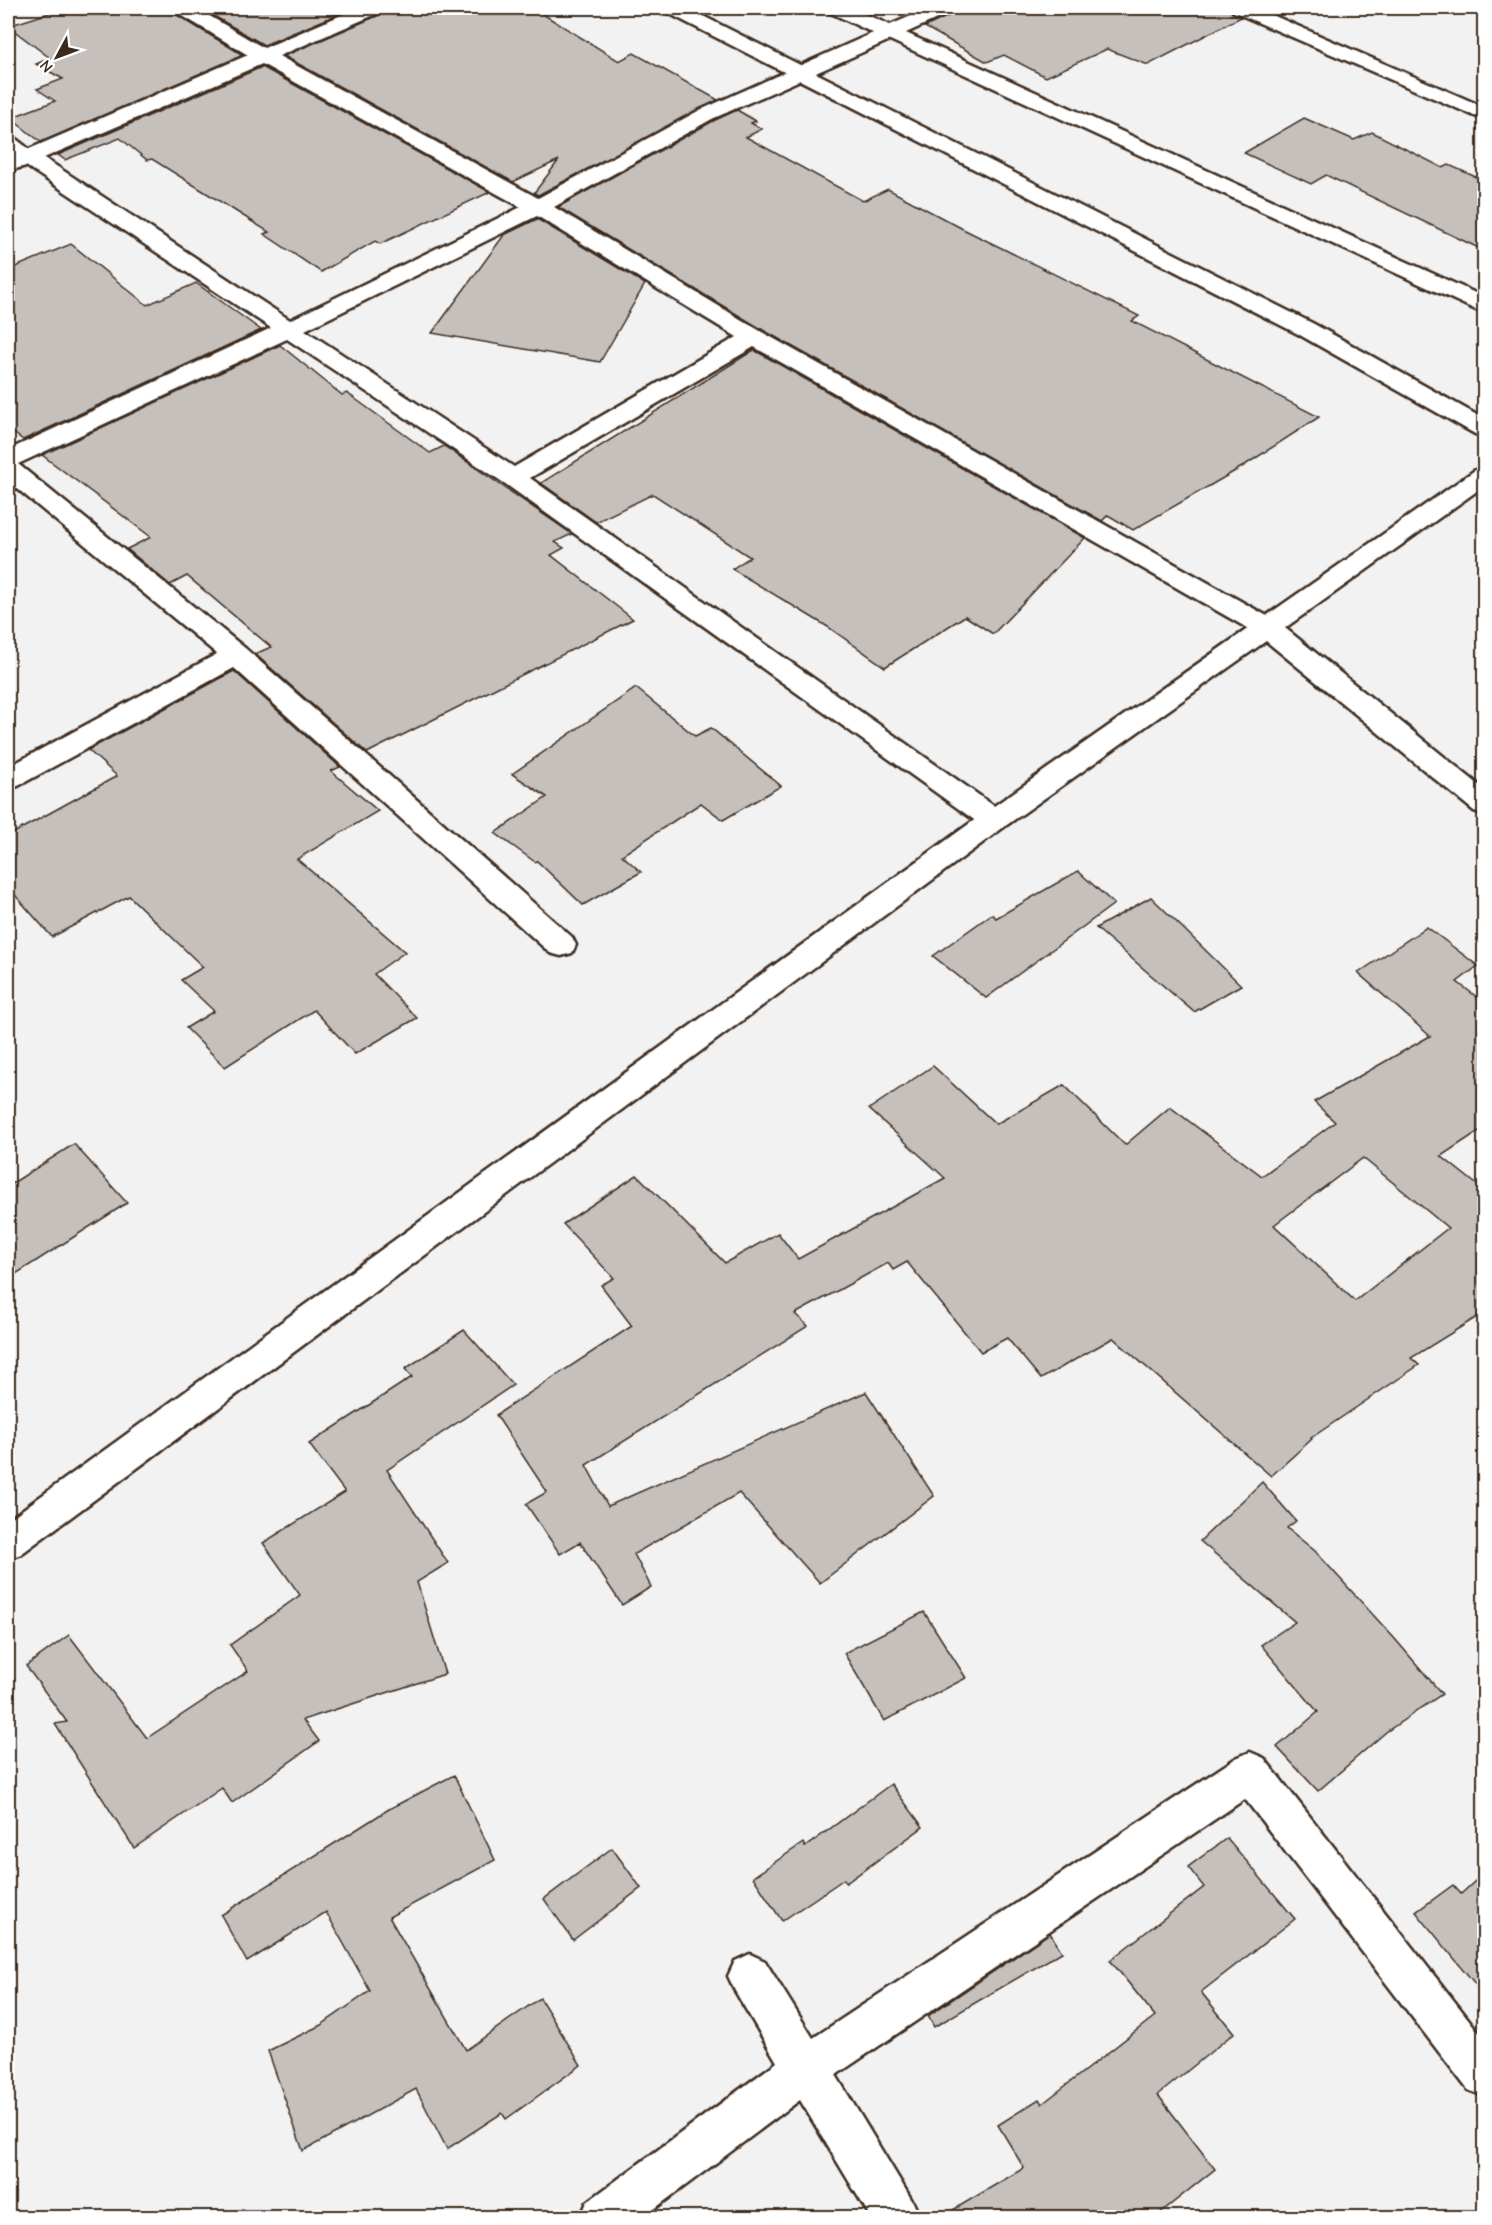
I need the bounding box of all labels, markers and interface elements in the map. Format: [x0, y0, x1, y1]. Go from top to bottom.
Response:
north arrow [27, 27, 87, 87]
text: N [36, 56, 57, 76]

